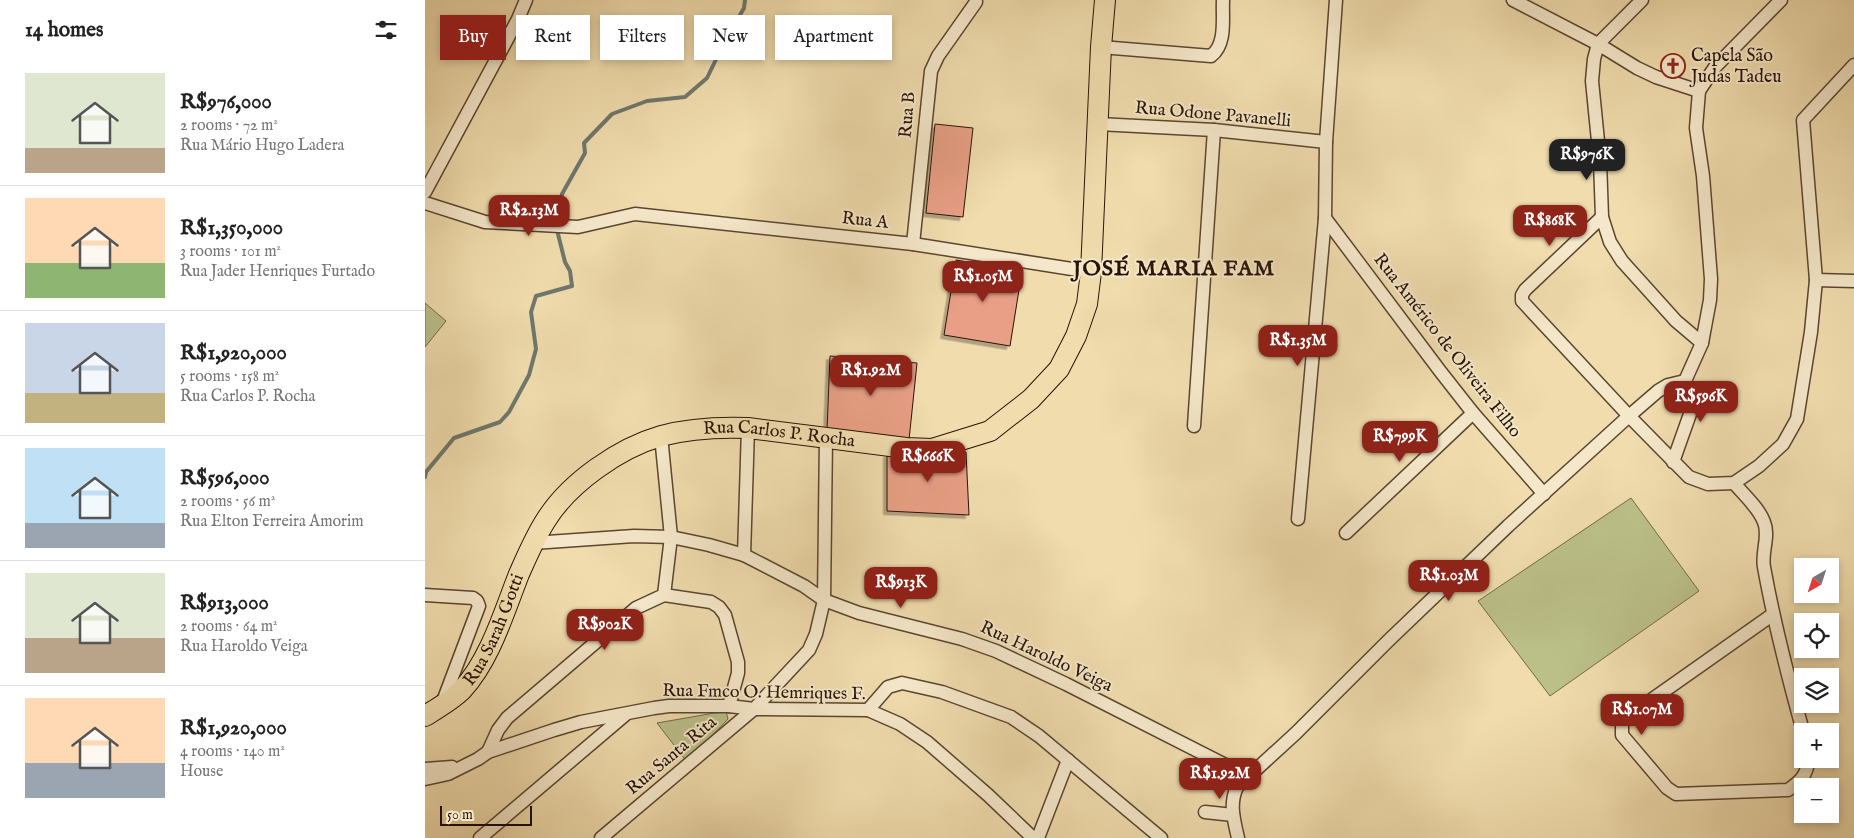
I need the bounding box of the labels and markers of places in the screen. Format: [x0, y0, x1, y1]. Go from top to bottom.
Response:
place label: Capela São Judas Tadeu [1689, 45, 1782, 89]
church icon: Capela São Judas Tadeu [1660, 53, 1686, 79]
pin: R$976K [1546, 138, 1628, 181]
pin: R$2.13M [483, 194, 575, 237]
pin: R$868K [1509, 204, 1591, 247]
pin: R$1.05M [937, 260, 1029, 303]
pin: R$1.35M [1252, 324, 1344, 367]
pin: R$1.92M [825, 354, 917, 397]
pin: R$596K [1660, 380, 1742, 423]
pin: R$799K [1359, 420, 1441, 463]
pin: R$666K [887, 440, 969, 483]
pin: R$1.03M [1403, 560, 1495, 602]
pin: R$913K [860, 566, 942, 609]
pin: R$902K [564, 608, 646, 651]
pin: R$1.07M [1596, 694, 1688, 736]
pin: R$1.92M [1174, 758, 1266, 800]

